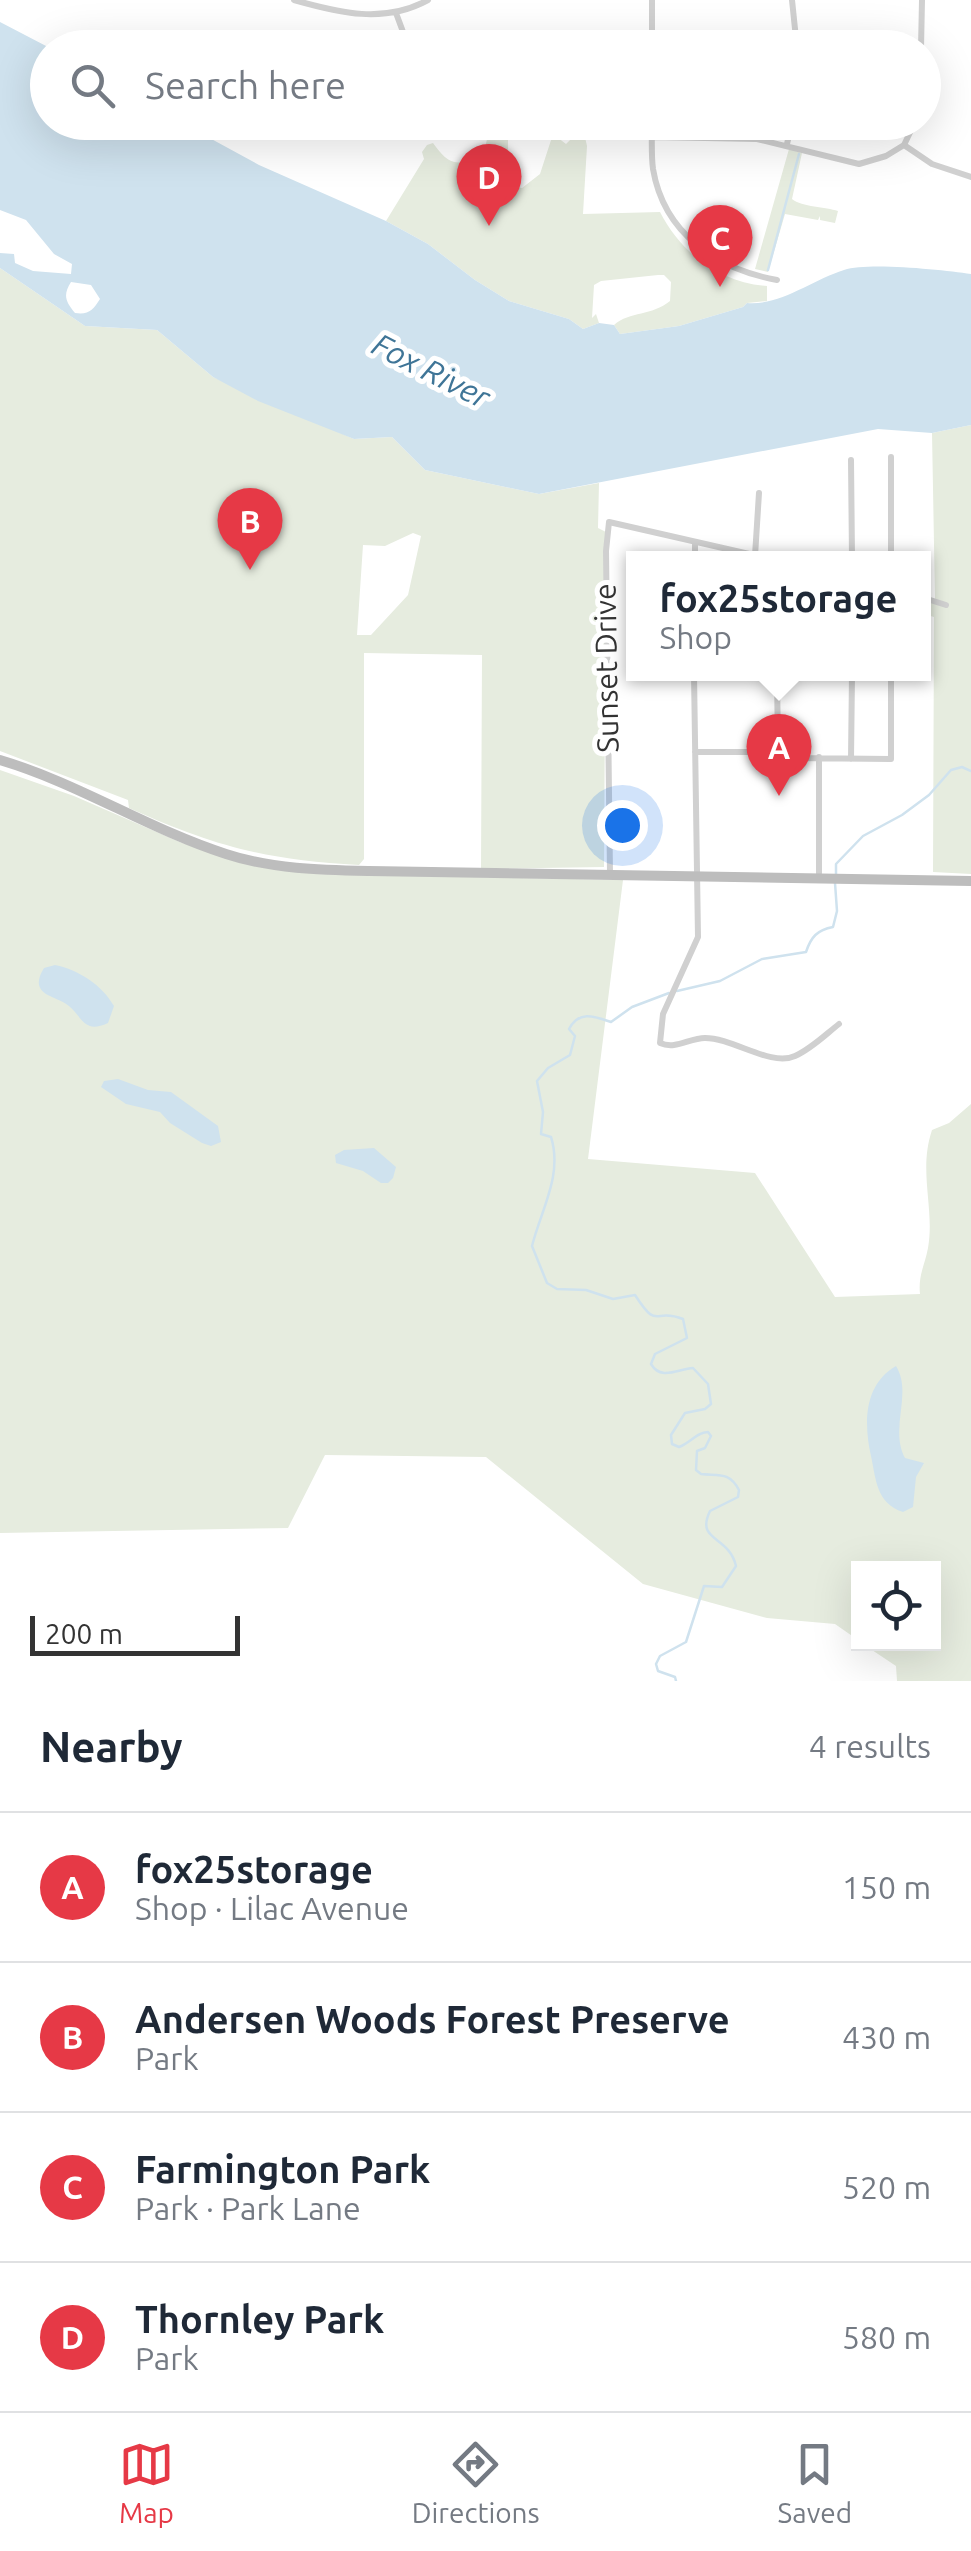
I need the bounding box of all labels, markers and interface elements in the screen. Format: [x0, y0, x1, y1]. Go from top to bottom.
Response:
search box [30, 30, 941, 140]
icon: search [65, 58, 120, 113]
text: Search here [145, 64, 346, 106]
pin: D [456, 144, 522, 226]
pin: C [688, 204, 752, 287]
water label: Fox River [367, 325, 497, 415]
pin: B [218, 488, 282, 570]
popup [626, 551, 931, 681]
text: fox25storage [660, 577, 897, 619]
street label: Sunset Drive [588, 583, 624, 753]
text: Shop [660, 619, 732, 655]
pin: A [746, 714, 812, 796]
your location [597, 800, 648, 851]
map controls [851, 1561, 941, 1651]
button: locate [851, 1561, 941, 1651]
scale bar [30, 1611, 240, 1656]
text: 200 m [45, 1618, 123, 1649]
text: Nearby [40, 1723, 183, 1770]
text: 4 results [809, 1728, 931, 1764]
text: fox25storage [135, 1848, 373, 1890]
text: A [61, 1869, 84, 1905]
text: 150 m [842, 1869, 931, 1905]
text: Shop · Lilac Avenue [135, 1890, 409, 1926]
text: Andersen Woods Forest Preserve [135, 1998, 730, 2040]
text: B [62, 2019, 83, 2055]
text: 430 m [842, 2019, 931, 2055]
text: Park [135, 2040, 199, 2076]
text: Farmington Park [135, 2148, 430, 2190]
text: C [62, 2169, 83, 2205]
text: 520 m [842, 2169, 931, 2205]
text: Park · Park Lane [135, 2190, 361, 2226]
text: Thornley Park [135, 2298, 384, 2340]
text: D [61, 2319, 84, 2355]
text: 580 m [842, 2319, 931, 2355]
text: Park [135, 2340, 199, 2376]
tab: Map [119, 2437, 174, 2528]
tab: Directions [412, 2437, 540, 2528]
tab: Saved [778, 2437, 852, 2528]

